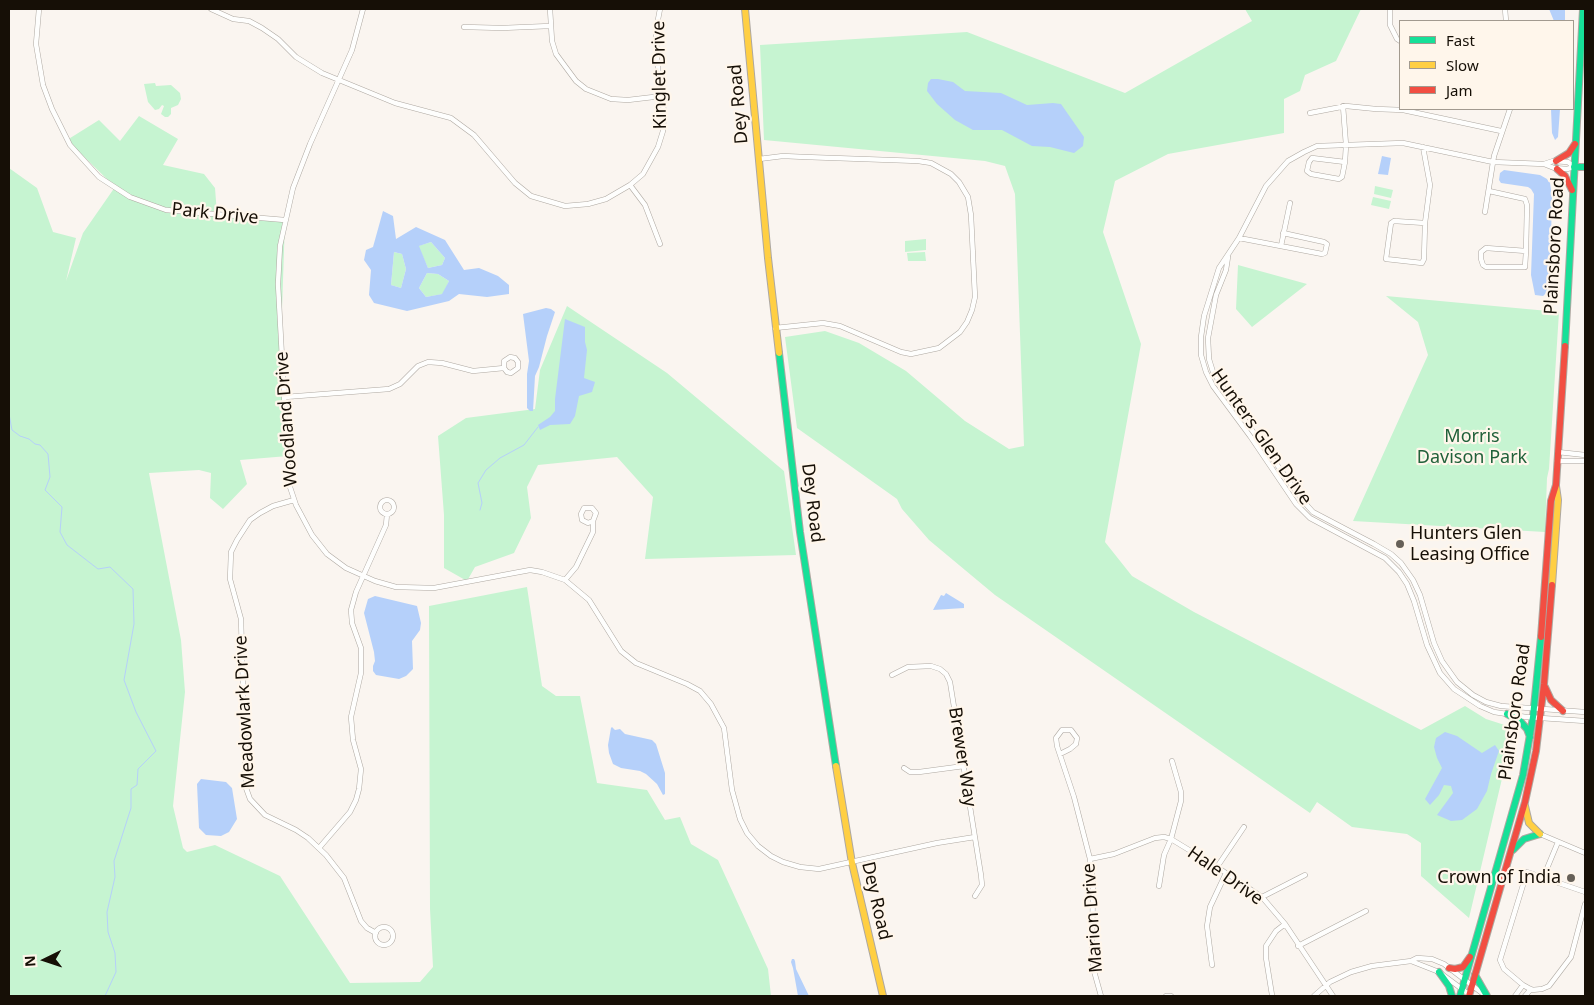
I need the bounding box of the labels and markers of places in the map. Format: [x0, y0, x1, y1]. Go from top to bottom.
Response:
place label: Hunters Glen Leasing Office [1410, 523, 1530, 566]
marker: Hunters Glen Leasing Office [1394, 538, 1406, 550]
place label: Crown of India [1437, 867, 1561, 889]
marker: Crown of India [1565, 872, 1577, 884]

